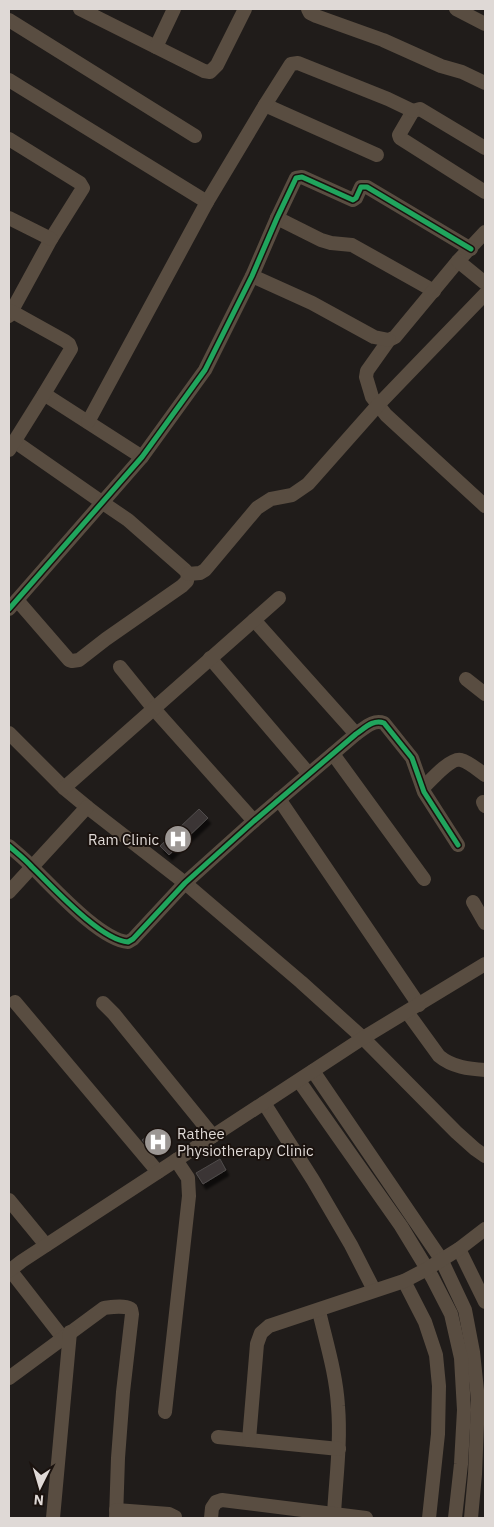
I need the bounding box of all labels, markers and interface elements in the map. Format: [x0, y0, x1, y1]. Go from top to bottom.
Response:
hospital icon: Ram Clinic [163, 824, 193, 854]
place label: Ram Clinic [88, 830, 159, 849]
place label: Rathee Physiotherapy Clinic [177, 1124, 314, 1160]
hospital icon: Rathee Physiotherapy Clinic [143, 1127, 173, 1157]
north arrow [15, 1462, 65, 1512]
text: N [33, 1491, 45, 1509]

